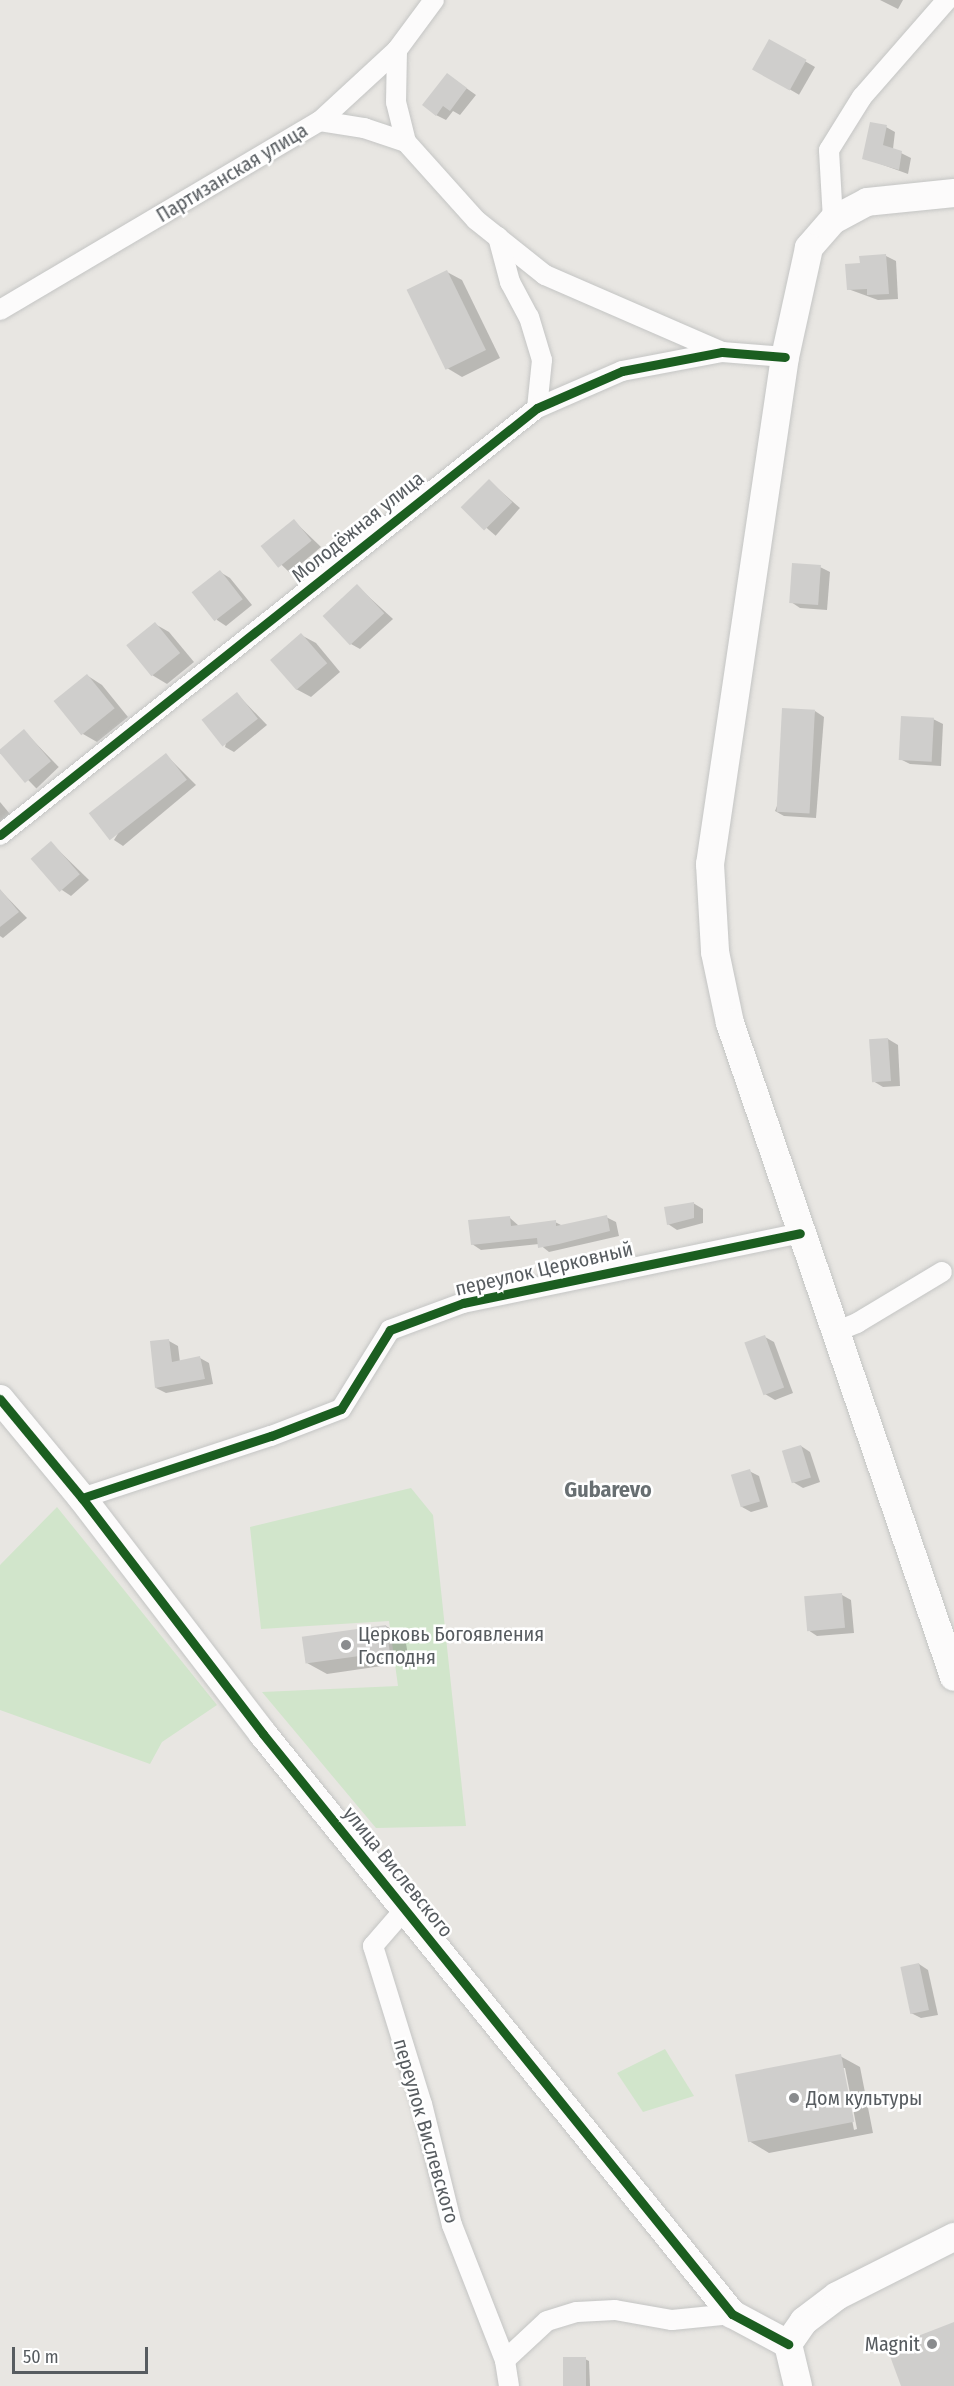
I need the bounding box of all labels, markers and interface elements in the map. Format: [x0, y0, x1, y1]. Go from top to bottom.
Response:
street label: Партизанская улица [152, 118, 312, 228]
street label: Молодёжная улица [287, 466, 429, 588]
street label: переулок Церковный [453, 1237, 635, 1301]
district label: Gubarevo [564, 1477, 652, 1503]
place label: Церковь Богоявления Господня [358, 1622, 544, 1669]
marker: Церковь Богоявления Господня [339, 1638, 353, 1652]
street label: улица Вислевского [338, 1802, 458, 1942]
street label: переулок Вислевского [388, 2036, 464, 2226]
place label: Дом культуры [806, 2086, 922, 2110]
marker: Дом культуры [787, 2091, 801, 2105]
place label: Magnit [865, 2332, 920, 2356]
scale bar [15, 2335, 152, 2373]
marker: Magnit [925, 2337, 939, 2351]
text: 50 m [23, 2346, 59, 2368]

